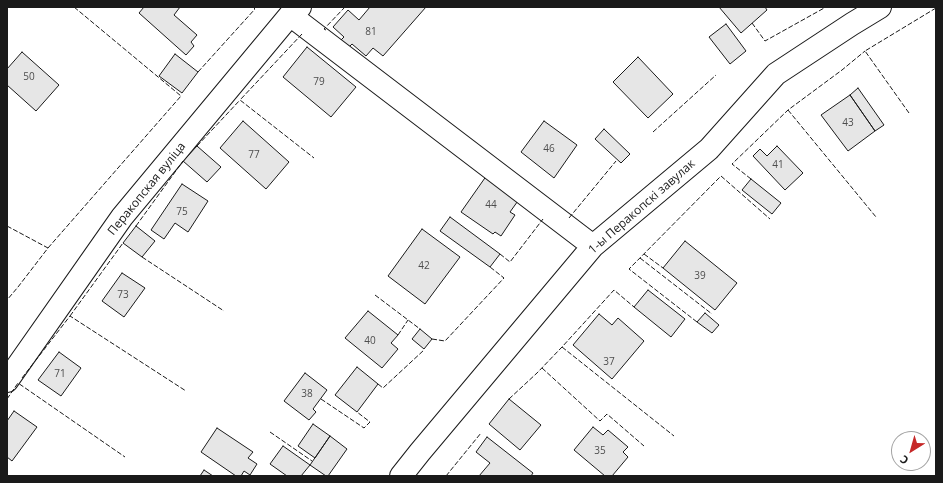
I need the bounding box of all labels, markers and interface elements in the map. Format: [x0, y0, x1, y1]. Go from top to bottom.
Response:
house number: 81 [365, 26, 377, 38]
house number: 50 [23, 71, 35, 83]
house number: 79 [313, 76, 325, 88]
house number: 43 [842, 117, 854, 129]
street label: Перакопская вуліца [105, 140, 189, 238]
house number: 46 [543, 143, 555, 155]
house number: 77 [248, 149, 260, 161]
street label: 1-ы Перакопскі завулак [586, 157, 698, 257]
house number: 41 [772, 159, 784, 171]
house number: 44 [485, 199, 497, 211]
house number: 75 [176, 206, 188, 218]
house number: 42 [418, 260, 430, 272]
house number: 39 [694, 270, 706, 282]
house number: 73 [117, 289, 129, 301]
house number: 40 [364, 335, 376, 347]
house number: 37 [603, 356, 615, 368]
house number: 71 [54, 368, 66, 380]
house number: 38 [301, 388, 313, 400]
north arrow [891, 431, 931, 471]
house number: 35 [594, 445, 606, 457]
text: С [897, 452, 911, 468]

